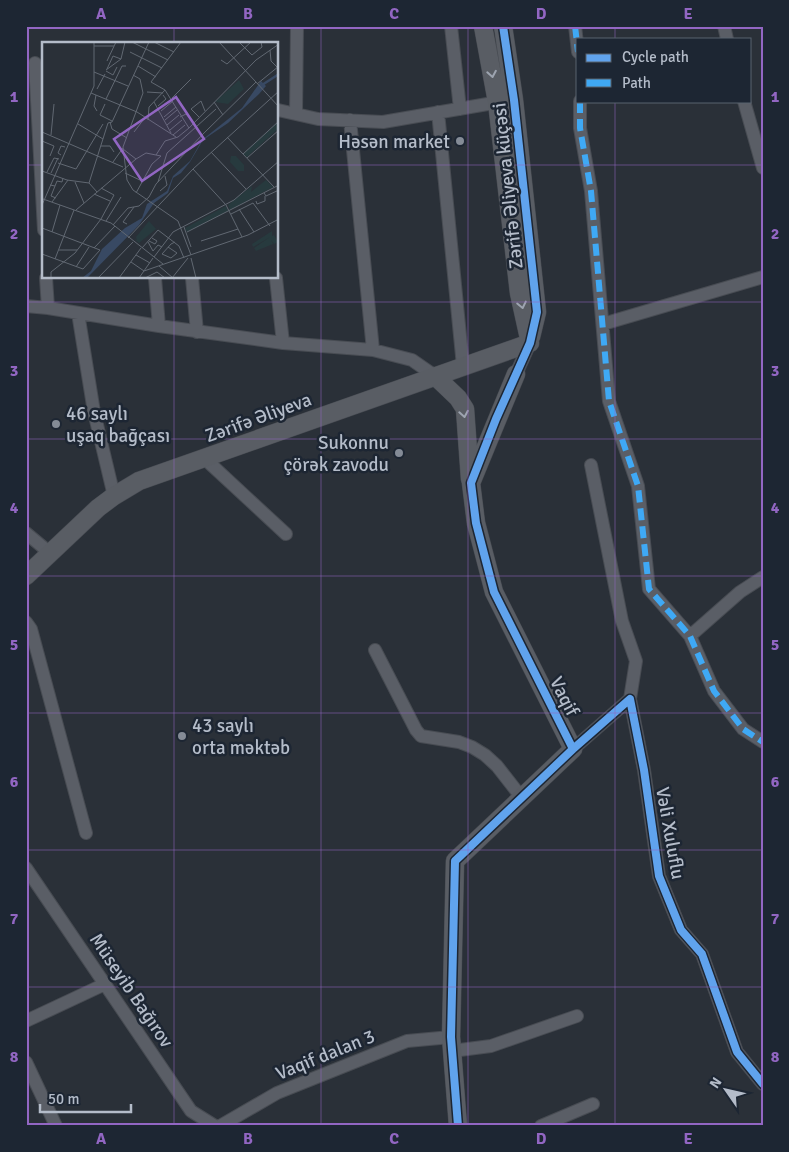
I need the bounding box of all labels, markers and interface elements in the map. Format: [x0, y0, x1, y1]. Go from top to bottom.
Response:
text: A [96, 4, 107, 24]
text: B [243, 4, 253, 24]
text: C [389, 4, 399, 24]
text: D [536, 4, 547, 24]
text: E [683, 4, 693, 24]
legend [576, 38, 752, 102]
inset map [42, 42, 279, 279]
text: Cycle path [622, 48, 689, 66]
one-way arrow [486, 70, 496, 79]
text: Path [622, 74, 651, 92]
text: 1 [10, 87, 19, 107]
text: 1 [771, 87, 780, 107]
street label: Zərifə Əliyeva küçəsi [487, 102, 529, 270]
place label: Həsən market [338, 130, 450, 154]
marker: Həsən market [454, 135, 466, 147]
text: 2 [10, 224, 18, 244]
text: 2 [771, 224, 779, 244]
one-way arrow [516, 300, 526, 309]
text: 3 [10, 361, 18, 381]
text: 3 [771, 361, 779, 381]
street label: Zərifə Əliyeva [202, 388, 315, 448]
place label: 46 saylı uşaq bağçası [66, 402, 170, 448]
one-way arrow [458, 409, 468, 418]
marker: 46 saylı uşaq bağçası [50, 418, 62, 430]
place label: Sukonnu çörək zavodu [284, 431, 389, 477]
marker: Sukonnu çörək zavodu [393, 447, 405, 459]
text: 4 [10, 498, 19, 518]
text: 4 [771, 498, 780, 518]
text: 5 [10, 635, 18, 655]
text: 5 [771, 635, 779, 655]
street label: Vaqif [544, 673, 585, 722]
place label: 43 saylı orta məktəb [192, 714, 290, 760]
marker: 43 saylı orta məktəb [176, 730, 188, 742]
text: 6 [10, 772, 19, 792]
text: 6 [771, 772, 780, 792]
street label: Vəli Xuluflu [650, 785, 690, 881]
text: 7 [10, 909, 19, 929]
text: 7 [771, 909, 780, 929]
street label: Müseyib Bağırov [84, 929, 178, 1053]
street label: Vaqif dalan 3 [272, 1024, 379, 1086]
text: 8 [10, 1047, 19, 1067]
text: 8 [771, 1047, 780, 1067]
north arrow [702, 1064, 752, 1114]
text: N [706, 1074, 725, 1092]
scale bar [40, 1082, 131, 1114]
text: 50 m [48, 1090, 79, 1108]
text: A [96, 1129, 107, 1149]
text: B [243, 1129, 253, 1149]
text: C [389, 1129, 399, 1149]
text: D [536, 1129, 547, 1149]
text: E [683, 1129, 693, 1149]

